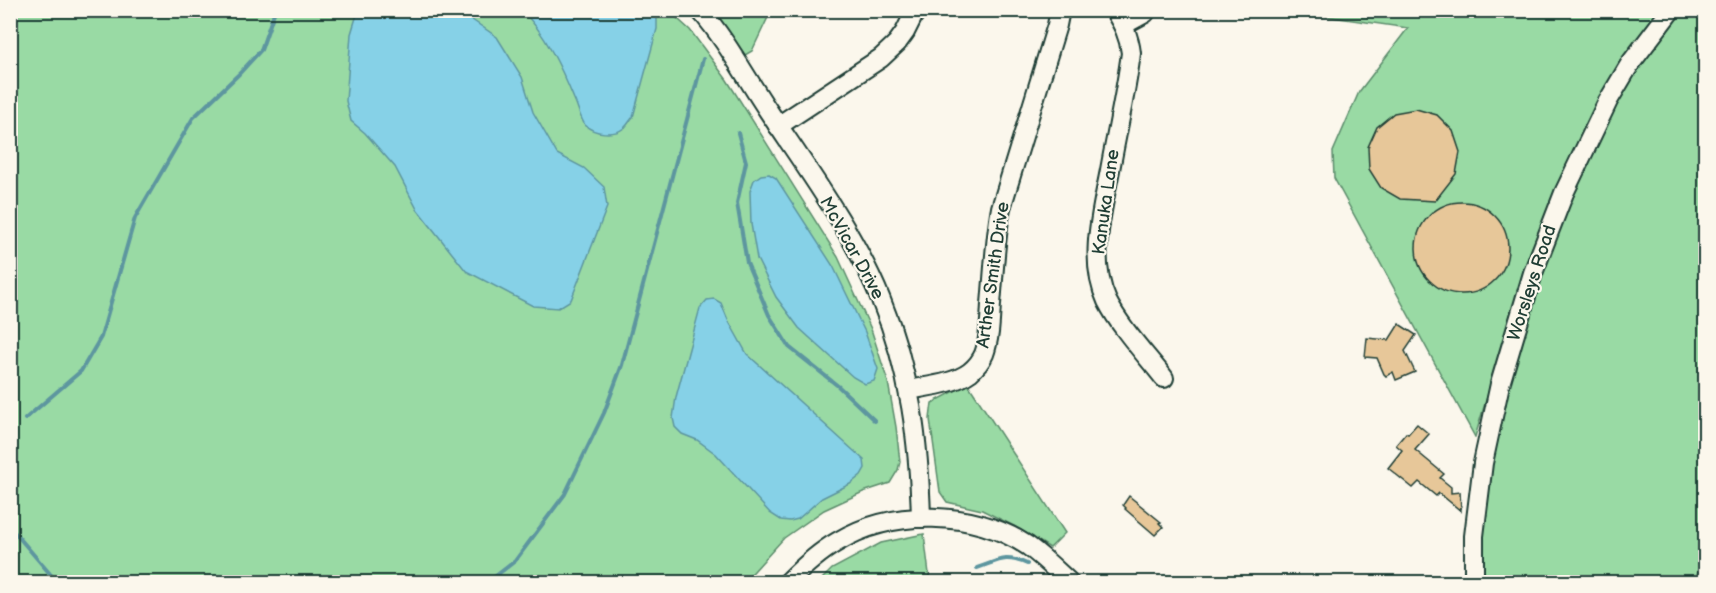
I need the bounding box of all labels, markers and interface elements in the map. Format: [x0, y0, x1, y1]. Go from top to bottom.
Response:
street label: Kanuka Lane [1088, 148, 1124, 256]
street label: McVicar Drive [815, 193, 889, 303]
street label: Arther Smith Drive [972, 200, 1014, 349]
street label: Worsleys Road [1503, 222, 1561, 344]

